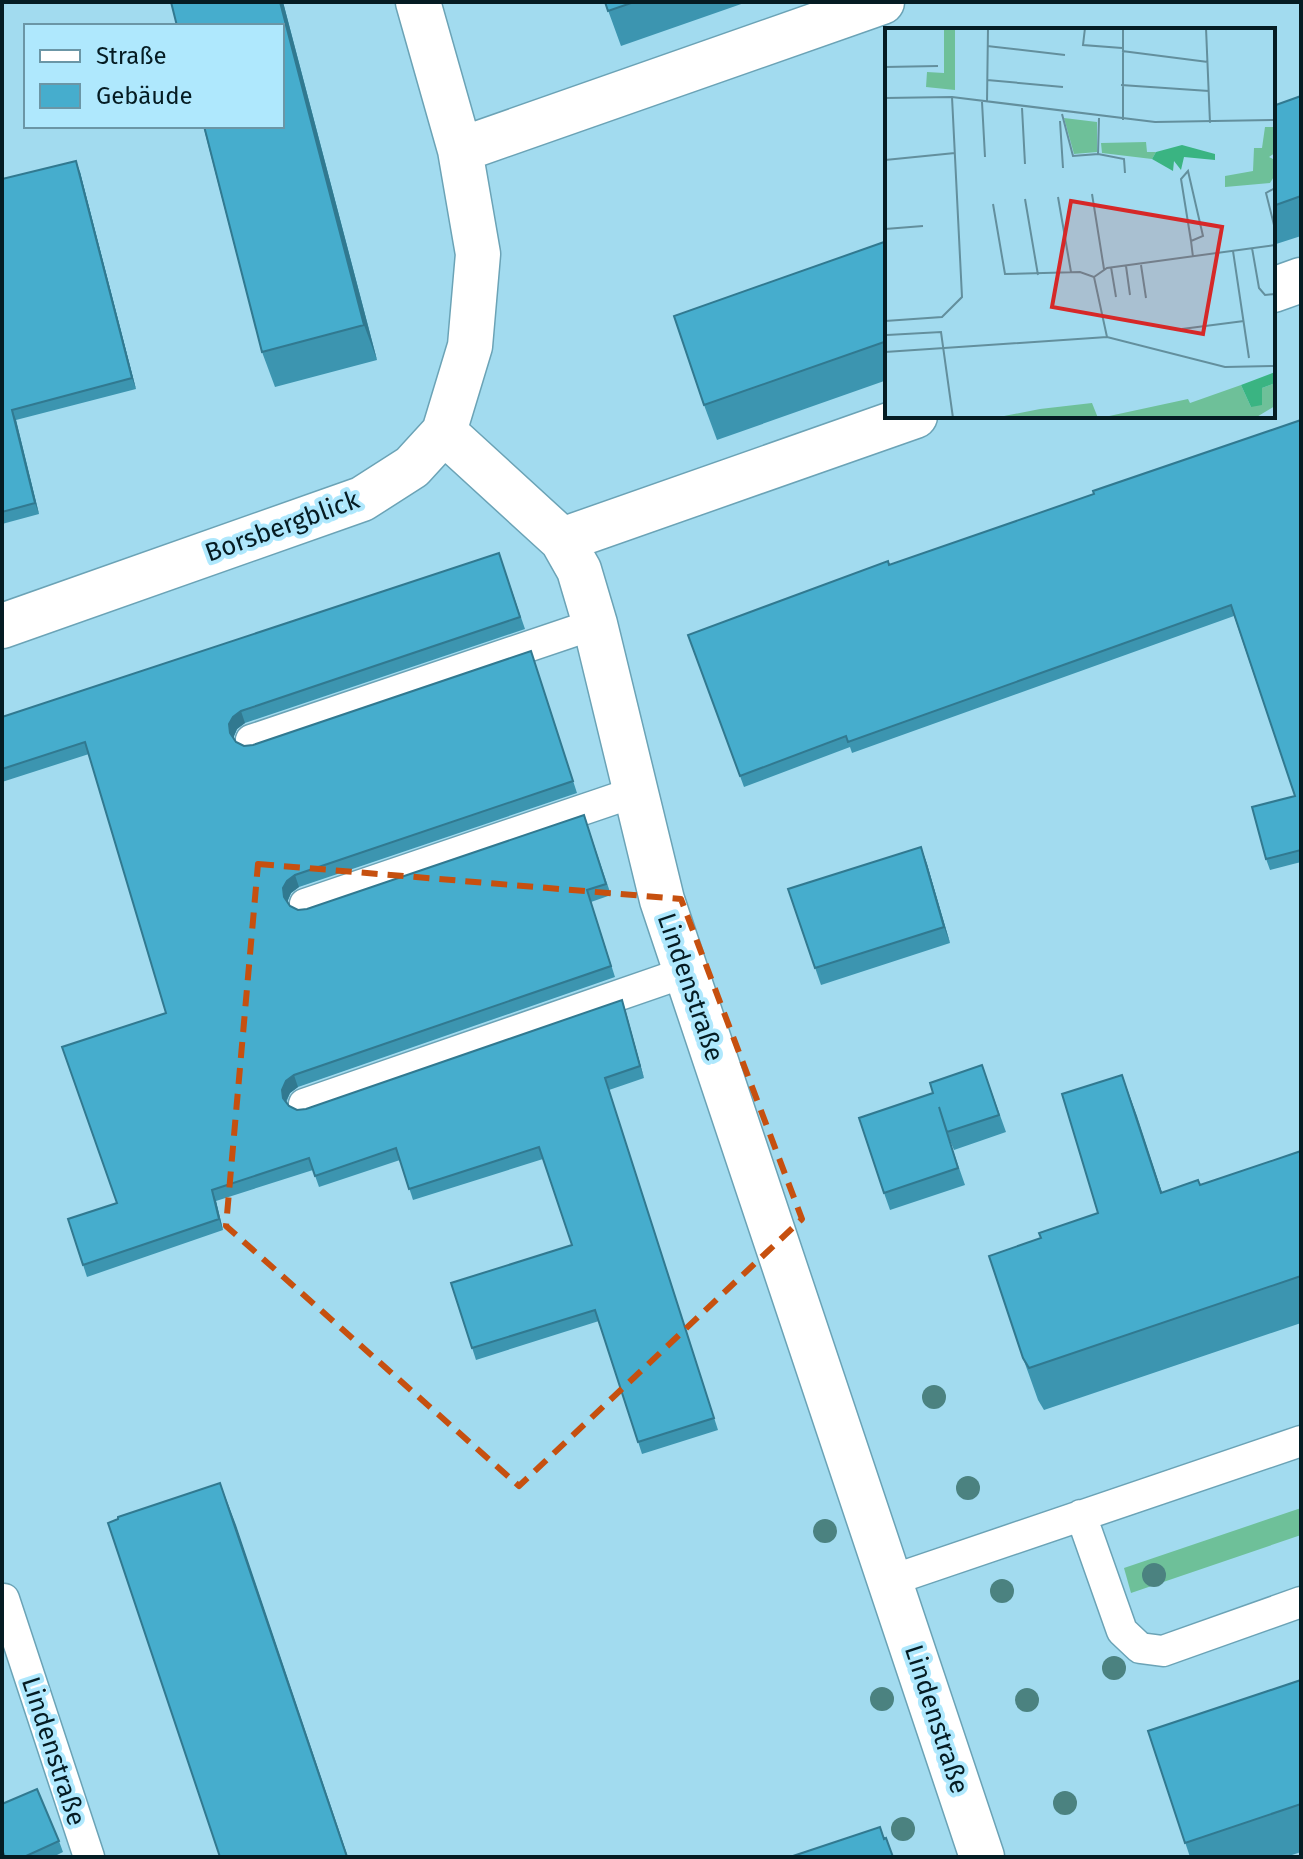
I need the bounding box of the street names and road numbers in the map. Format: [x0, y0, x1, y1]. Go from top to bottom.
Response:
street label: Borsbergblick [201, 484, 364, 569]
street label: Lindenstraße [651, 909, 730, 1065]
street label: Lindenstraße [898, 1641, 975, 1798]
street label: Lindenstraße [15, 1673, 92, 1830]

